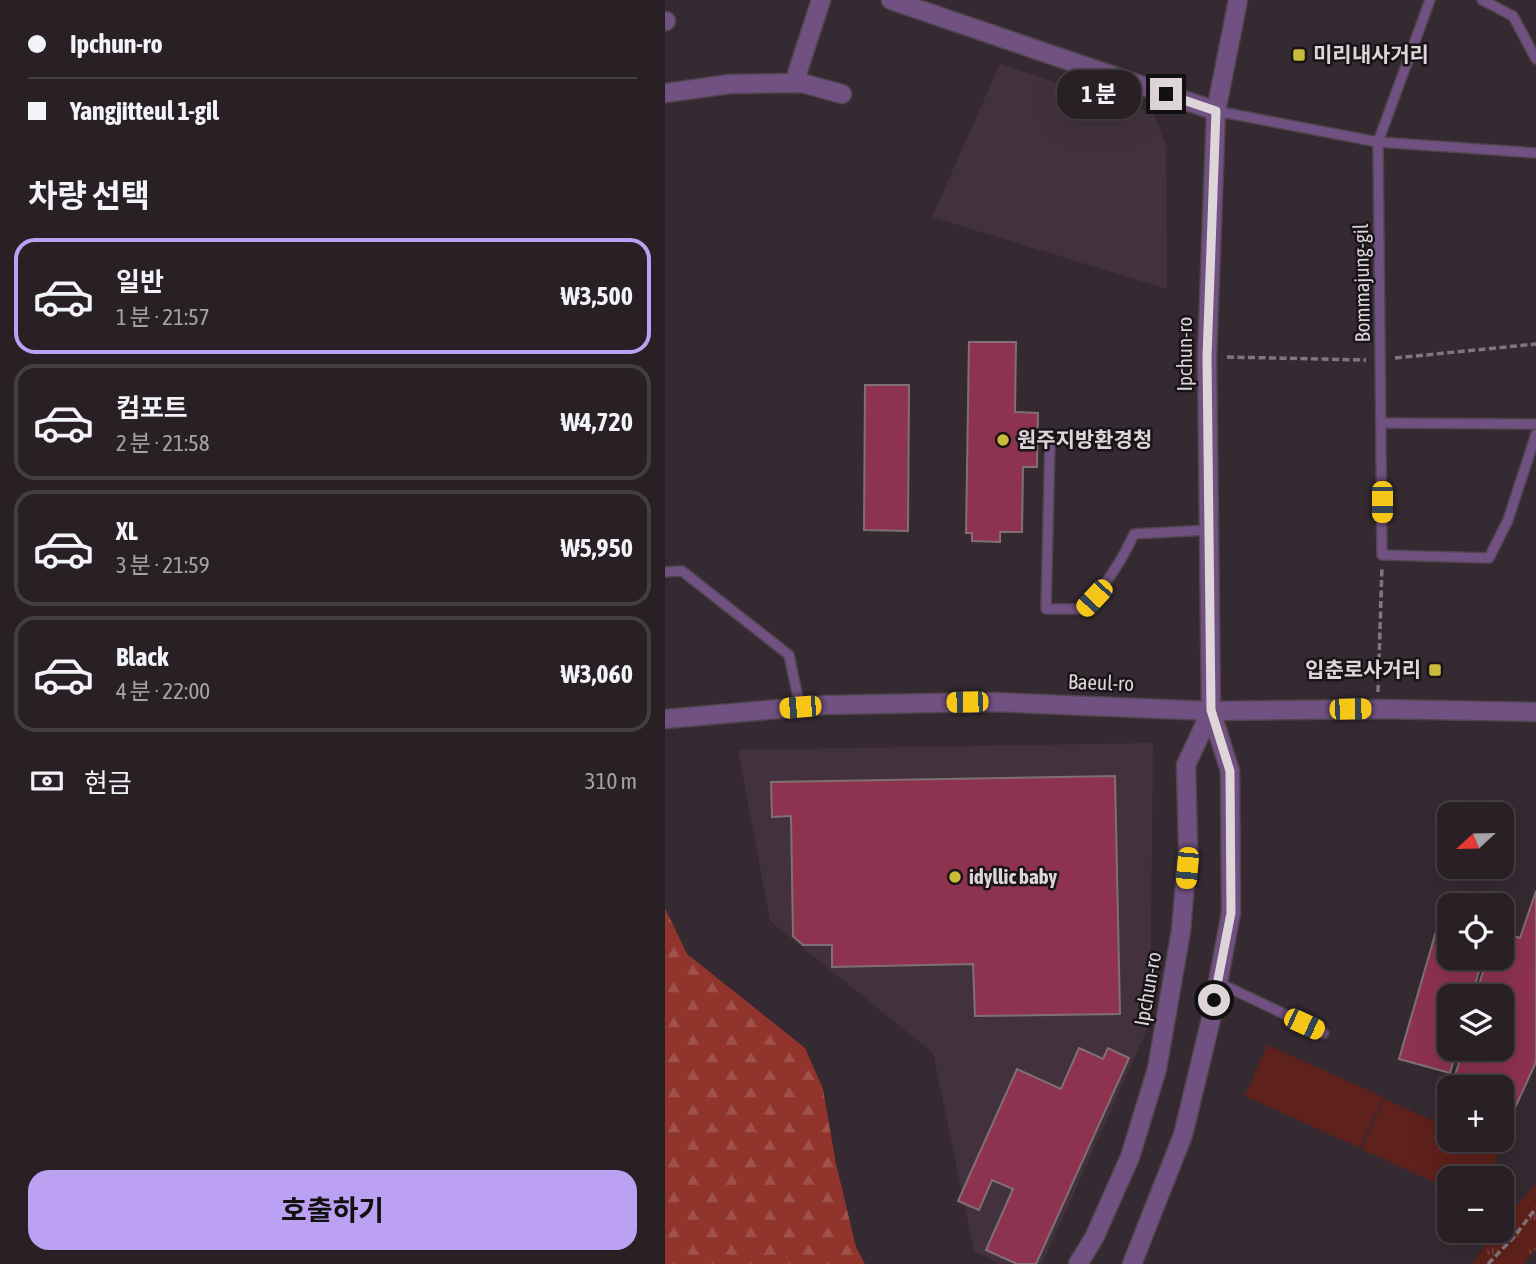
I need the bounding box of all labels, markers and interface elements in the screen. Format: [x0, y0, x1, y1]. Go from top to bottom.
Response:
text: Ipchun-ro [70, 29, 163, 59]
place label: 미리내사거리 [1313, 42, 1429, 66]
marker: 미리내사거리 [1291, 47, 1307, 63]
callout: 1 분 [1057, 70, 1141, 119]
route end [1150, 78, 1182, 110]
text: 1 분 [1081, 81, 1117, 107]
text: Yangjitteul 1-gil [70, 96, 219, 126]
text: 차량 선택 [28, 177, 150, 214]
street label: Bommajung-gil [1348, 223, 1374, 343]
icon: car [32, 265, 95, 328]
text: 일반 [116, 267, 164, 297]
text: ₩3,500 [561, 281, 633, 311]
text: 1 분 · 21:57 [116, 304, 210, 330]
street label: Ipchun-ro [1172, 317, 1196, 391]
icon: car [32, 391, 95, 454]
text: 컴포트 [116, 393, 188, 423]
text: ₩4,720 [561, 407, 633, 437]
place label: 원주지방환경청 [1017, 427, 1152, 451]
text: 2 분 · 21:58 [116, 430, 210, 456]
marker: 원주지방환경청 [995, 432, 1011, 448]
car [1372, 481, 1393, 523]
text: XL [116, 516, 138, 546]
icon: car [32, 517, 95, 580]
text: ₩5,950 [561, 533, 633, 563]
text: 3 분 · 21:59 [116, 552, 210, 578]
car [1072, 575, 1117, 621]
text: Black [116, 642, 168, 672]
icon: car [32, 643, 95, 706]
place label: 입춘로사거리 [1305, 657, 1421, 681]
text: ₩3,060 [561, 659, 633, 689]
marker: 입춘로사거리 [1427, 662, 1443, 678]
street label: Baeul-ro [1067, 669, 1135, 695]
text: 4 분 · 22:00 [116, 678, 210, 704]
car [946, 691, 989, 713]
car [779, 695, 822, 719]
car [1329, 698, 1372, 720]
icon: cash [28, 762, 66, 800]
text: 현금 [84, 768, 132, 798]
text: 310 m [585, 768, 637, 794]
north arrow [1437, 802, 1514, 878]
map controls [1437, 802, 1514, 1243]
car [1175, 846, 1200, 890]
place label: idyllic baby [969, 864, 1058, 888]
marker: idyllic baby [947, 869, 963, 885]
button: locate [1437, 893, 1514, 970]
street label: Ipchun-ro [1129, 950, 1165, 1028]
route start [1198, 984, 1230, 1016]
button: layers [1437, 984, 1514, 1061]
car [1281, 1006, 1328, 1042]
button: + [1437, 1075, 1514, 1152]
button: − [1437, 1166, 1514, 1243]
button: 호출하기 [28, 1170, 637, 1250]

